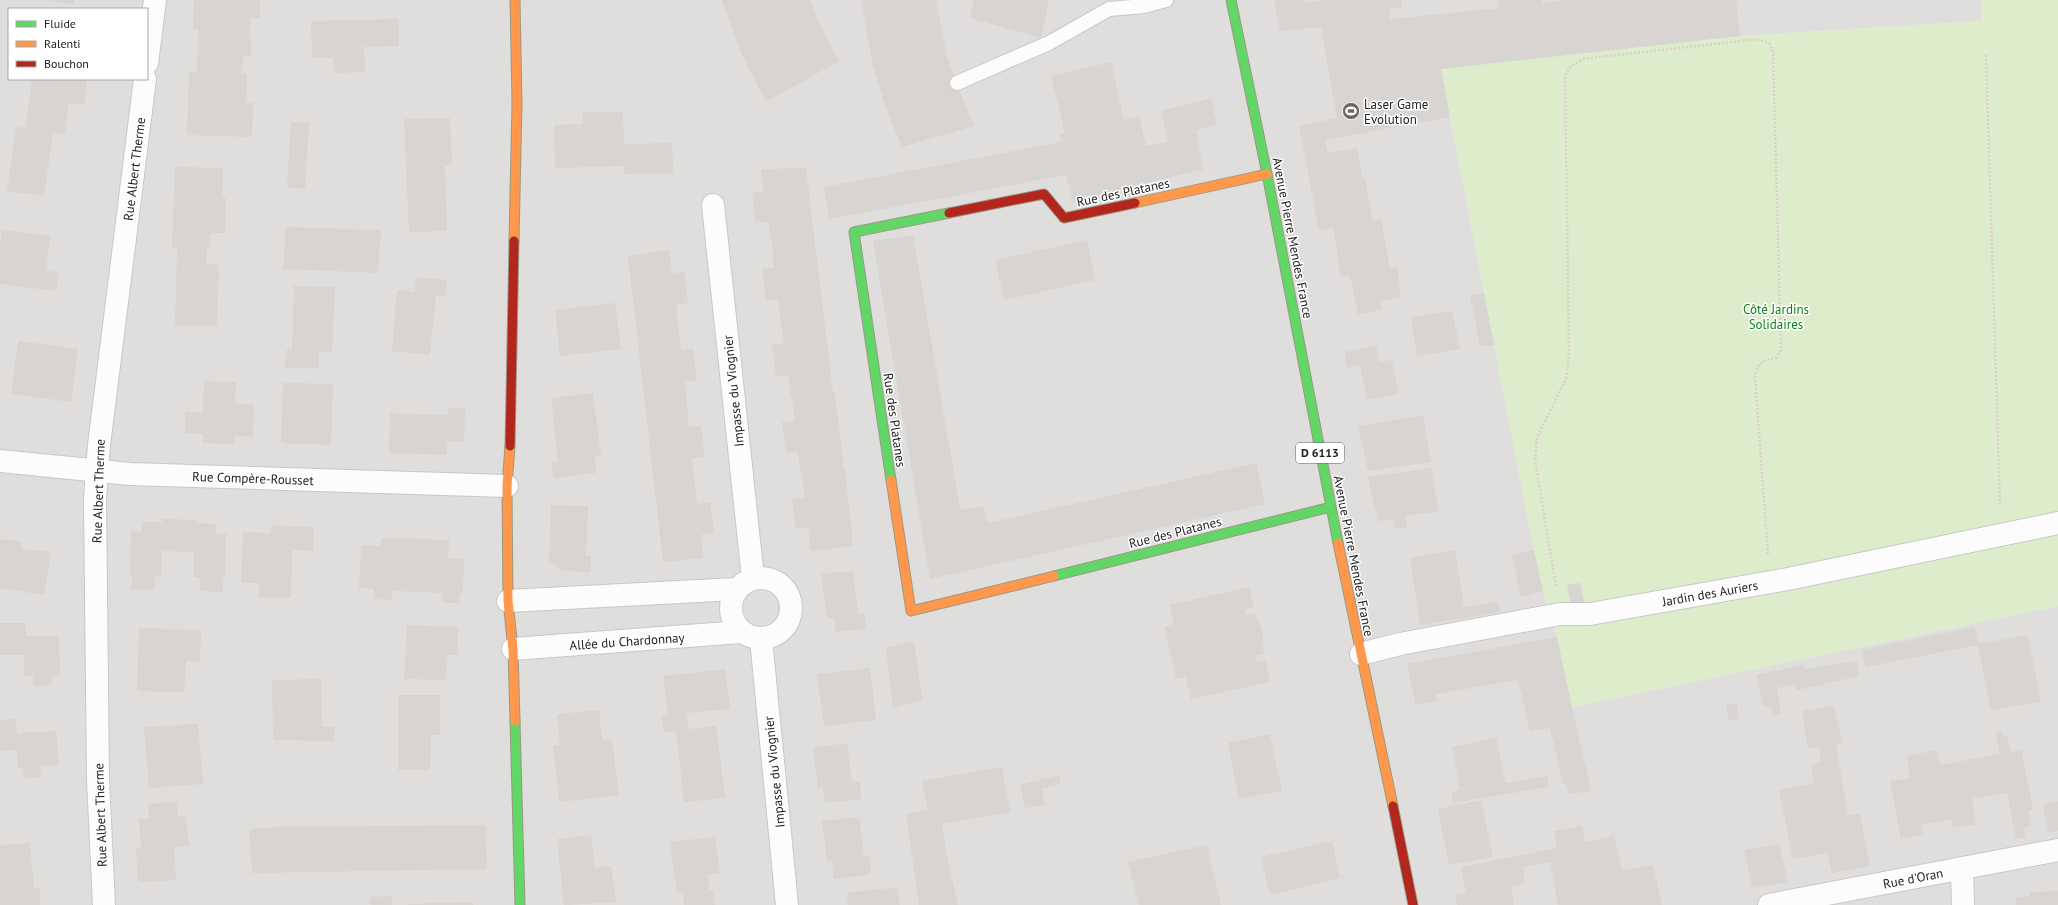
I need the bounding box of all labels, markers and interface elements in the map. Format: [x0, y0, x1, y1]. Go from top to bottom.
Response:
legend [8, 8, 148, 80]
text: Fluide [44, 16, 76, 31]
text: Ralenti [44, 36, 80, 51]
text: Bouchon [44, 56, 89, 71]
place label: Laser Game Evolution [1364, 96, 1428, 128]
sports icon: Laser Game Evolution [1341, 101, 1361, 121]
street label: Rue Albert Therme [120, 116, 149, 222]
street label: Avenue Pierre Mendes France [1269, 156, 1316, 320]
street label: Rue des Platanes [1075, 174, 1171, 211]
park label: Côté Jardins Solidaires [1743, 301, 1809, 333]
street label: Impasse du Viognier [719, 334, 748, 448]
street label: Rue des Platanes [879, 372, 910, 468]
street label: Rue Albert Therme [88, 439, 109, 543]
road number: D 6113 [1296, 443, 1344, 463]
street label: Rue Compère-Rousset [192, 468, 315, 489]
street label: Avenue Pierre Mendes France [1330, 474, 1377, 638]
street label: Rue des Platanes [1127, 513, 1223, 552]
street label: Jardin des Auriers [1660, 577, 1759, 610]
street label: Allée du Chardonnay [569, 629, 685, 654]
street label: Impasse du Viognier [760, 715, 789, 829]
street label: Rue Albert Therme [90, 763, 111, 867]
street label: Rue d'Oran [1882, 864, 1945, 893]

